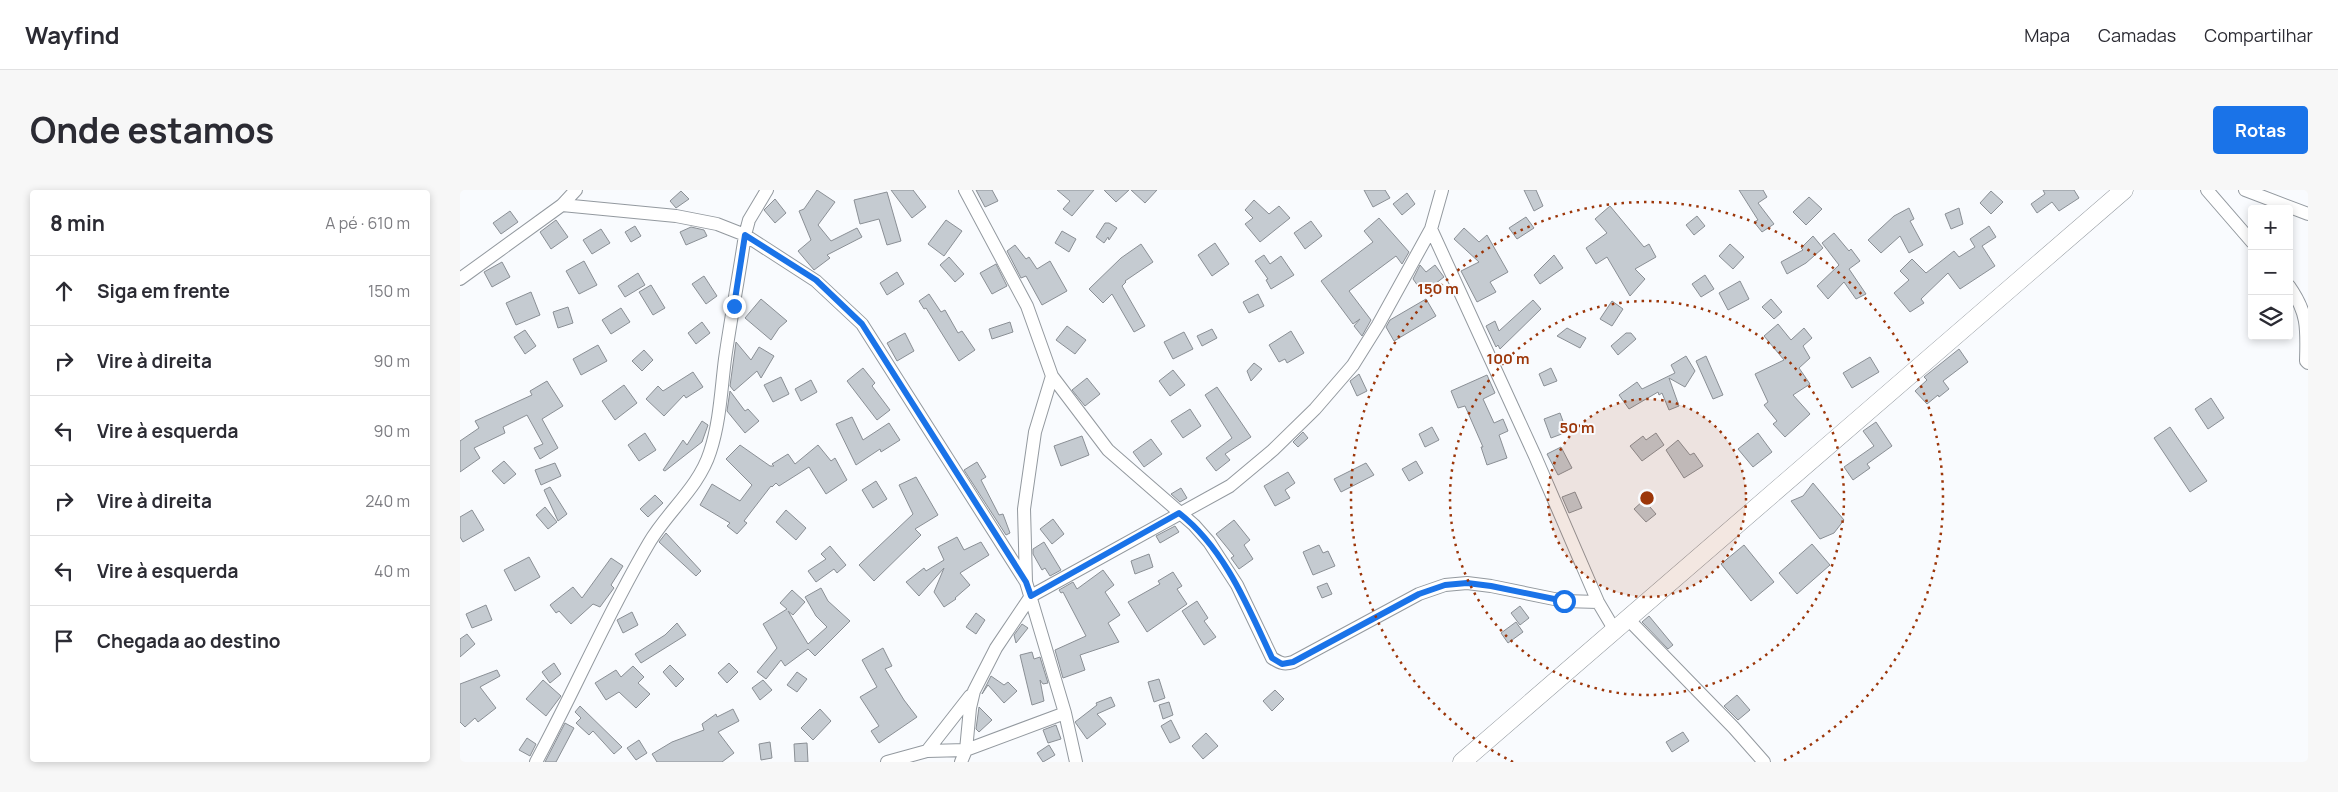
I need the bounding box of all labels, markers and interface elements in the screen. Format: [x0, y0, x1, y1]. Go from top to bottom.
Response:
text: Wayfind [25, 18, 120, 51]
text: Mapa [2024, 23, 2070, 47]
text: Camadas [2098, 23, 2176, 47]
text: Compartilhar [2204, 23, 2313, 47]
text: Onde estamos [30, 106, 274, 154]
button: Rotas [2213, 106, 2308, 154]
map controls [2248, 205, 2293, 340]
button: + [2248, 205, 2293, 250]
text: 8 min [50, 209, 105, 237]
text: A pé · 610 m [325, 212, 410, 234]
button: − [2248, 250, 2293, 295]
icon: ahead [50, 277, 78, 305]
text: Siga em frente [97, 278, 230, 304]
text: 150 m [1417, 278, 1459, 299]
text: 150 m [368, 280, 410, 302]
route end [723, 295, 746, 318]
button: layers [2248, 295, 2293, 340]
icon: right [50, 347, 78, 375]
text: Vire à direita [97, 348, 212, 374]
text: 100 m [1487, 348, 1529, 369]
text: 90 m [374, 350, 410, 372]
icon: left [50, 417, 78, 445]
text: 50 m [1559, 417, 1595, 438]
text: Vire à esquerda [97, 418, 238, 444]
text: 90 m [374, 420, 410, 442]
icon: right [50, 487, 78, 515]
text: Vire à direita [97, 488, 212, 514]
centre of rings [1638, 489, 1656, 507]
text: 240 m [365, 490, 410, 512]
icon: left [50, 557, 78, 585]
text: Vire à esquerda [97, 558, 238, 584]
text: 40 m [374, 560, 410, 582]
route start [1553, 590, 1576, 613]
icon: arrive [50, 627, 78, 655]
text: Chegada ao destino [97, 628, 280, 654]

